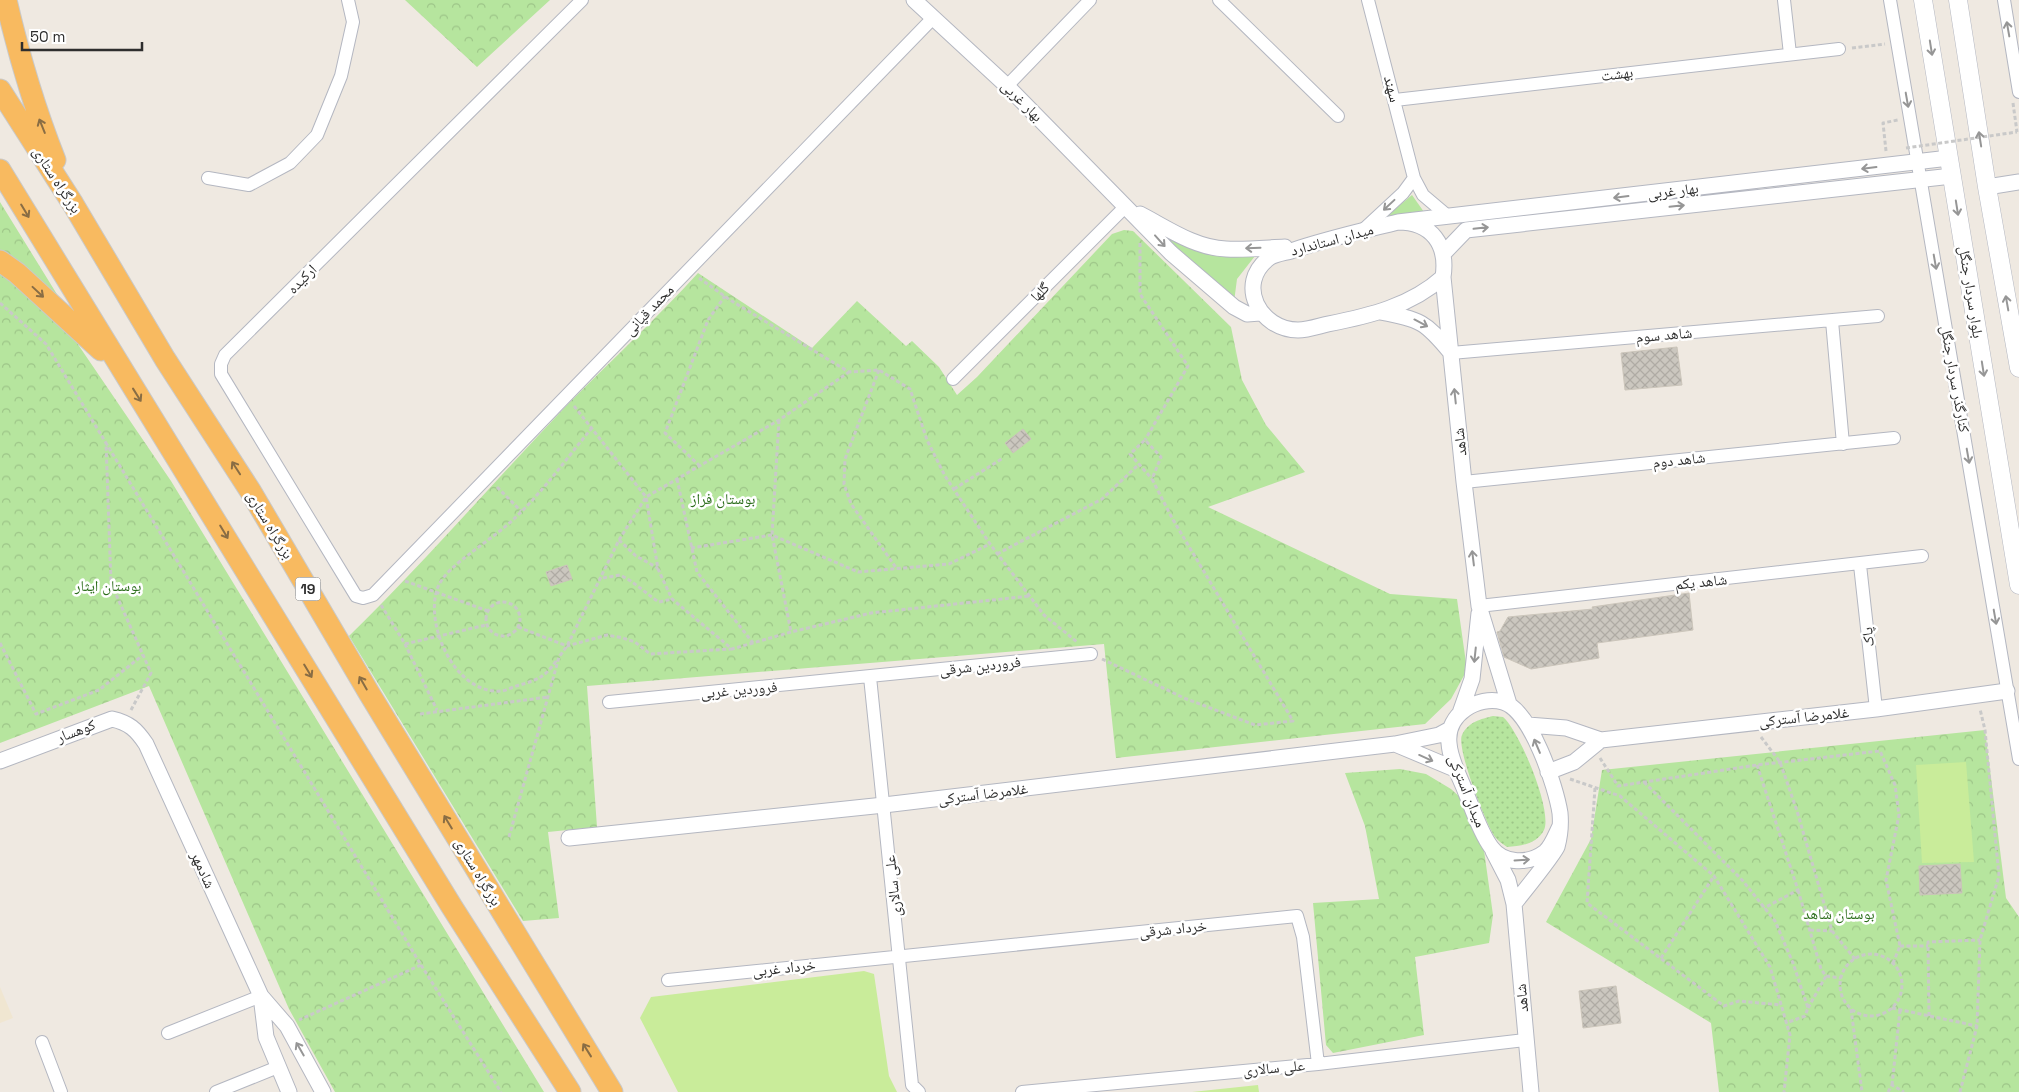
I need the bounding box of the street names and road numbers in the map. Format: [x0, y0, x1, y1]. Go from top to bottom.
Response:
street label: بهشت [1600, 62, 1634, 85]
street label: سهند [1380, 73, 1405, 105]
street label: بهار غربی [997, 76, 1047, 126]
street label: بزرگراه ستاری [28, 143, 86, 217]
street label: بهار غربی [1646, 178, 1700, 204]
street label: میدان استاندارد [1288, 219, 1376, 261]
street label: بلوار سردار جنگل [1954, 244, 1988, 340]
street label: ارکیده [283, 260, 320, 297]
street label: گلها [1026, 278, 1053, 305]
street label: محمد قپانی [620, 280, 679, 340]
street label: شاهد سوم [1635, 323, 1693, 347]
street label: کنارگذر سردار جنگل [1936, 324, 1974, 434]
street label: شاهد [1449, 427, 1470, 457]
street label: شاهد دوم [1652, 447, 1706, 473]
street label: بزرگراه ستاری [242, 487, 298, 563]
street label: شاهد یکم [1674, 569, 1728, 595]
road number: 19 [296, 578, 320, 600]
street label: پاک [1857, 626, 1878, 648]
street label: فروردین شرقی [938, 652, 1022, 680]
street label: فروردین غربی [700, 677, 778, 703]
street label: غلامرضا آسترکی [1758, 702, 1850, 732]
street label: کوهسار [53, 714, 98, 747]
street label: میدان آسترکی [1443, 752, 1491, 831]
street label: غلامرضا آسترکی [937, 779, 1030, 809]
street label: بزرگراه ستاری [450, 834, 506, 910]
street label: شادمهر [187, 847, 220, 891]
street label: علی سالاری [880, 854, 906, 918]
street label: خرداد شرقی [1138, 915, 1208, 942]
street label: خرداد غربی [751, 955, 817, 981]
street label: شاهد [1511, 983, 1532, 1013]
street label: علی سالاری [1242, 1055, 1306, 1081]

